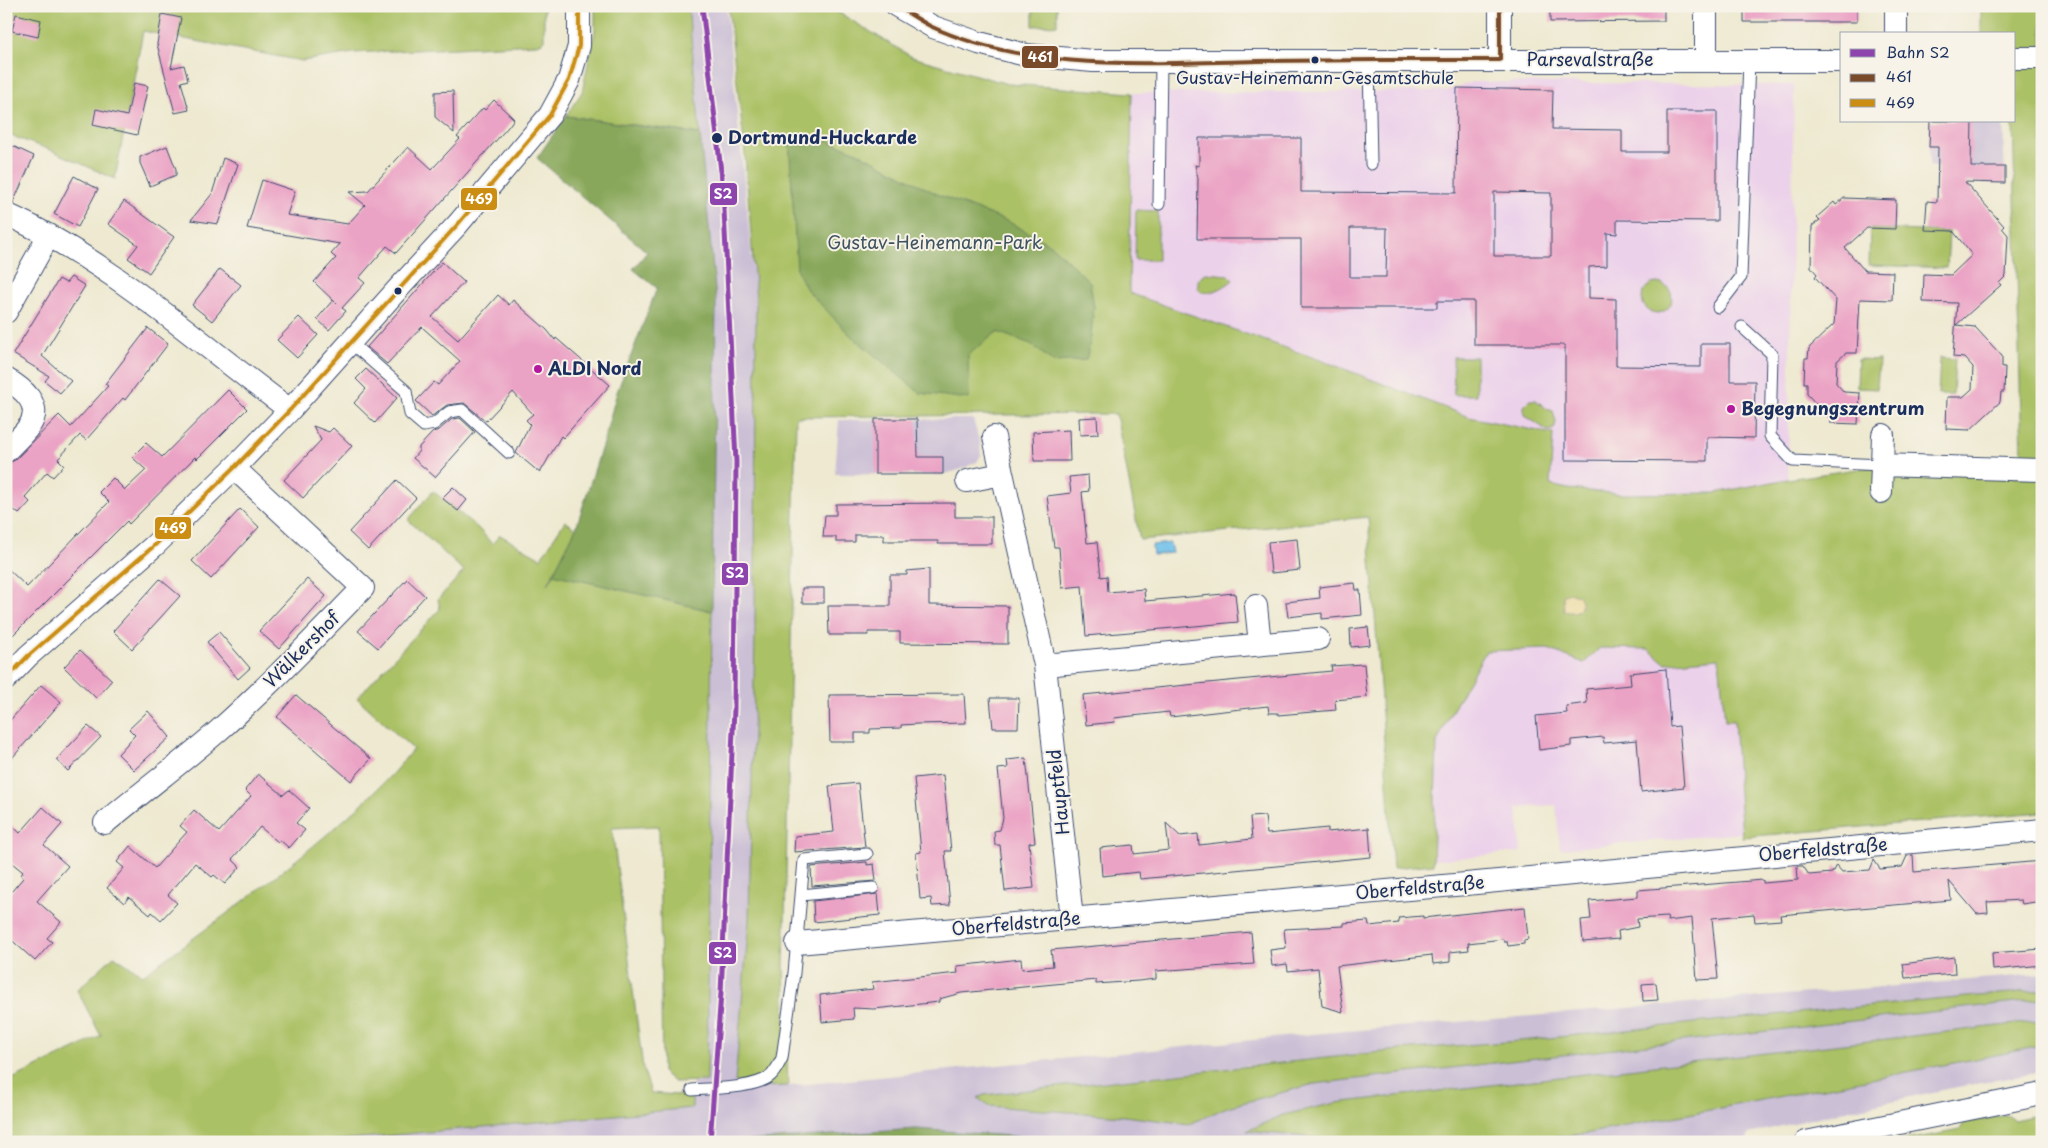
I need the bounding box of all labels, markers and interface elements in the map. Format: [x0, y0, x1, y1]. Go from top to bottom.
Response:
legend [1840, 32, 2016, 122]
text: Bahn S2 [1886, 40, 1950, 63]
line badge: 461 [1021, 45, 1059, 69]
street label: Parsevalstraße [1526, 45, 1654, 72]
text: 461 [1028, 46, 1053, 67]
marker: Gustav-Heinemann-Gesamtschule [1310, 55, 1320, 65]
place label: Gustav-Heinemann-Gesamtschule [1176, 64, 1454, 90]
text: 461 [1886, 64, 1912, 87]
text: 469 [1886, 90, 1915, 113]
place label: Dortmund-Huckarde [728, 123, 917, 150]
marker: Dortmund-Huckarde [710, 131, 724, 145]
line badge: S2 [709, 182, 738, 206]
text: S2 [714, 183, 732, 204]
line badge: 469 [460, 187, 498, 211]
text: 469 [465, 188, 493, 209]
park label: Gustav-Heinemann-Park [827, 228, 1043, 255]
unlabelled marker [393, 286, 403, 296]
place label: ALDI Nord [547, 354, 642, 381]
marker: ALDI Nord [532, 363, 544, 375]
place label: Begegnungszentrum [1741, 394, 1924, 421]
marker: Begegnungszentrum [1725, 403, 1737, 415]
line badge: 469 [154, 516, 192, 540]
text: 469 [159, 517, 187, 538]
line badge: S2 [721, 562, 749, 586]
text: S2 [726, 562, 744, 583]
street label: Wälkershof [257, 603, 347, 693]
street label: Hauptfeld [1040, 748, 1075, 836]
street label: Oberfeldstraße [1757, 829, 1889, 868]
street label: Oberfeldstraße [1354, 867, 1486, 906]
street label: Oberfeldstraße [950, 903, 1082, 942]
line badge: S2 [708, 941, 737, 965]
text: S2 [714, 942, 732, 963]

